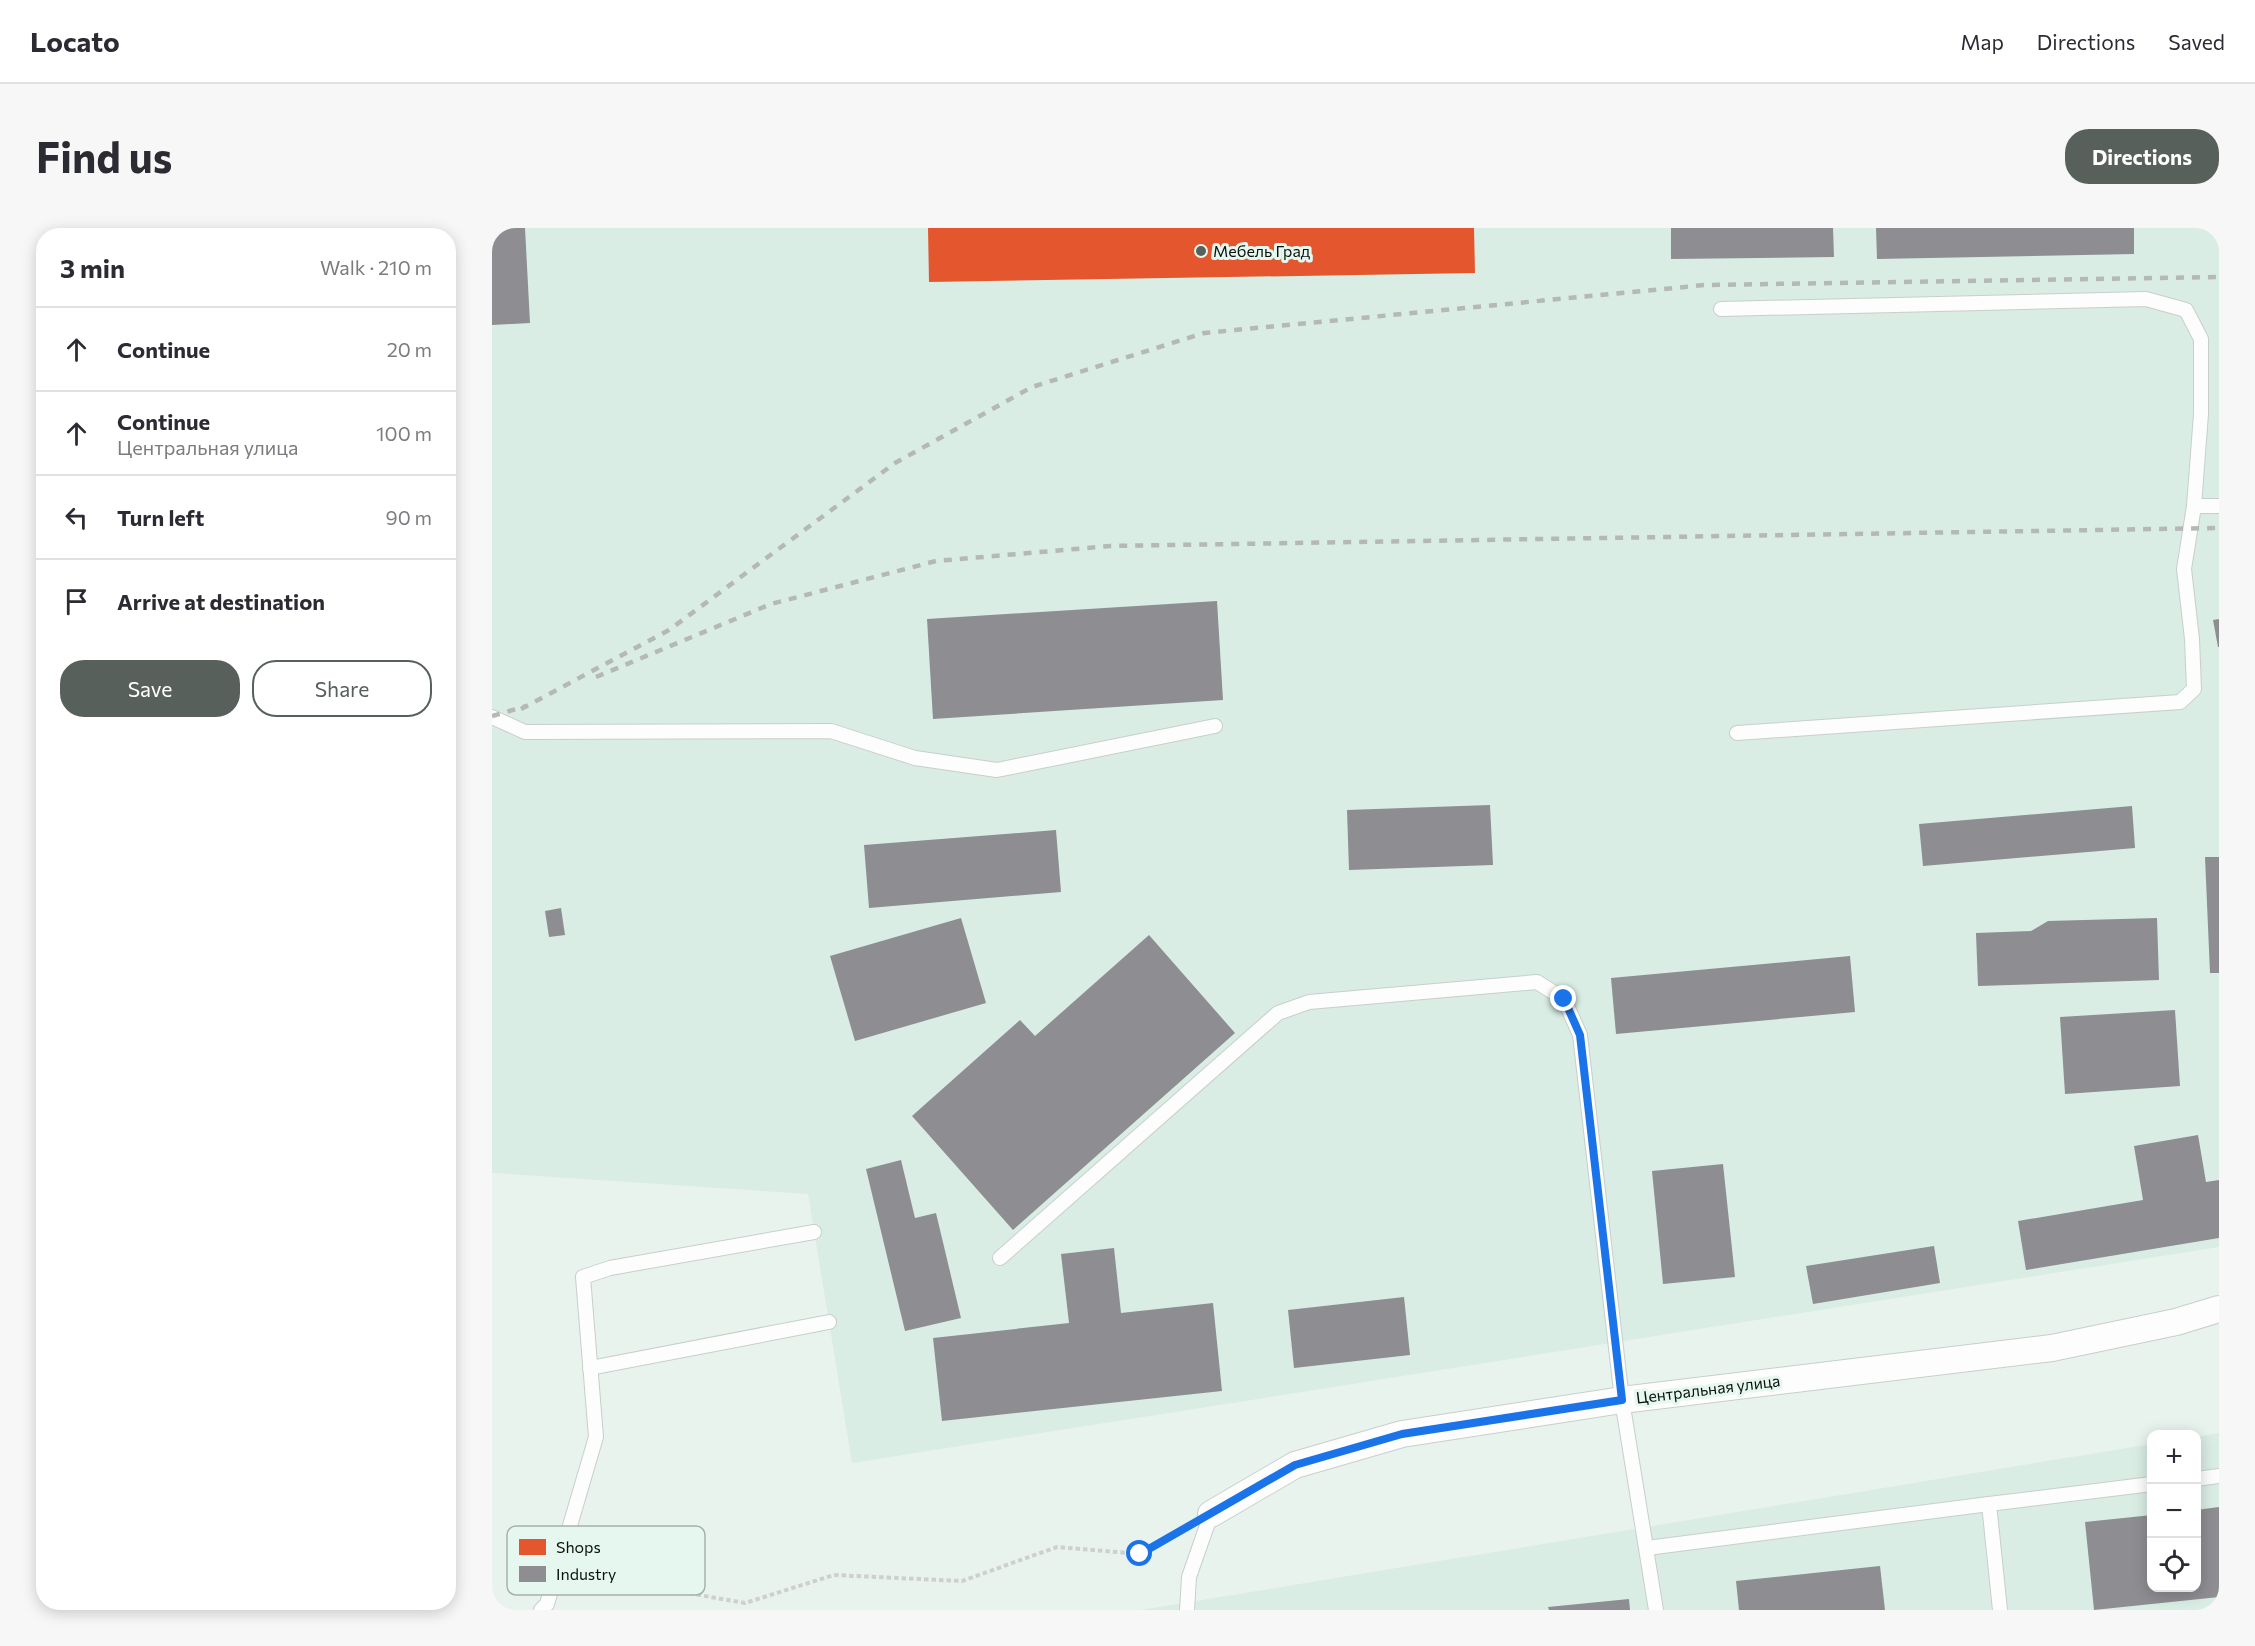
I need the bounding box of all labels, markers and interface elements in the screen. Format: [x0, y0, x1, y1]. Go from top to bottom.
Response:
text: Locato [30, 24, 120, 58]
text: Map [1961, 29, 2004, 54]
text: Directions [2037, 29, 2135, 54]
text: Saved [2168, 29, 2225, 54]
button: Directions [2065, 129, 2219, 184]
text: Find us [36, 130, 172, 182]
place label: Мебель Град [1213, 241, 1311, 260]
marker: Мебель Град [1194, 244, 1208, 258]
text: 3 min [60, 252, 125, 283]
text: Walk · 210 m [320, 255, 432, 279]
icon: ahead [60, 333, 93, 366]
text: Continue [117, 336, 210, 363]
text: 20 m [387, 337, 432, 361]
text: Continue [117, 408, 210, 435]
icon: ahead [60, 417, 93, 450]
text: 100 m [376, 421, 432, 445]
text: Центральная улица [117, 435, 298, 459]
icon: left [60, 501, 93, 534]
text: Turn left [117, 504, 204, 531]
text: 90 m [386, 505, 432, 529]
icon: arrive [60, 585, 93, 618]
text: Arrive at destination [117, 588, 325, 615]
button: Save [60, 660, 240, 717]
button: Share [252, 660, 432, 717]
route end [1550, 985, 1576, 1011]
street label: Центральная улица [1635, 1370, 1781, 1407]
map controls [2147, 1430, 2201, 1592]
button: + [2147, 1430, 2201, 1484]
button: − [2147, 1484, 2201, 1538]
legend [507, 1526, 705, 1595]
text: Shops [556, 1537, 601, 1556]
button: locate [2147, 1538, 2201, 1592]
route start [1126, 1540, 1152, 1566]
text: Industry [556, 1564, 616, 1583]

